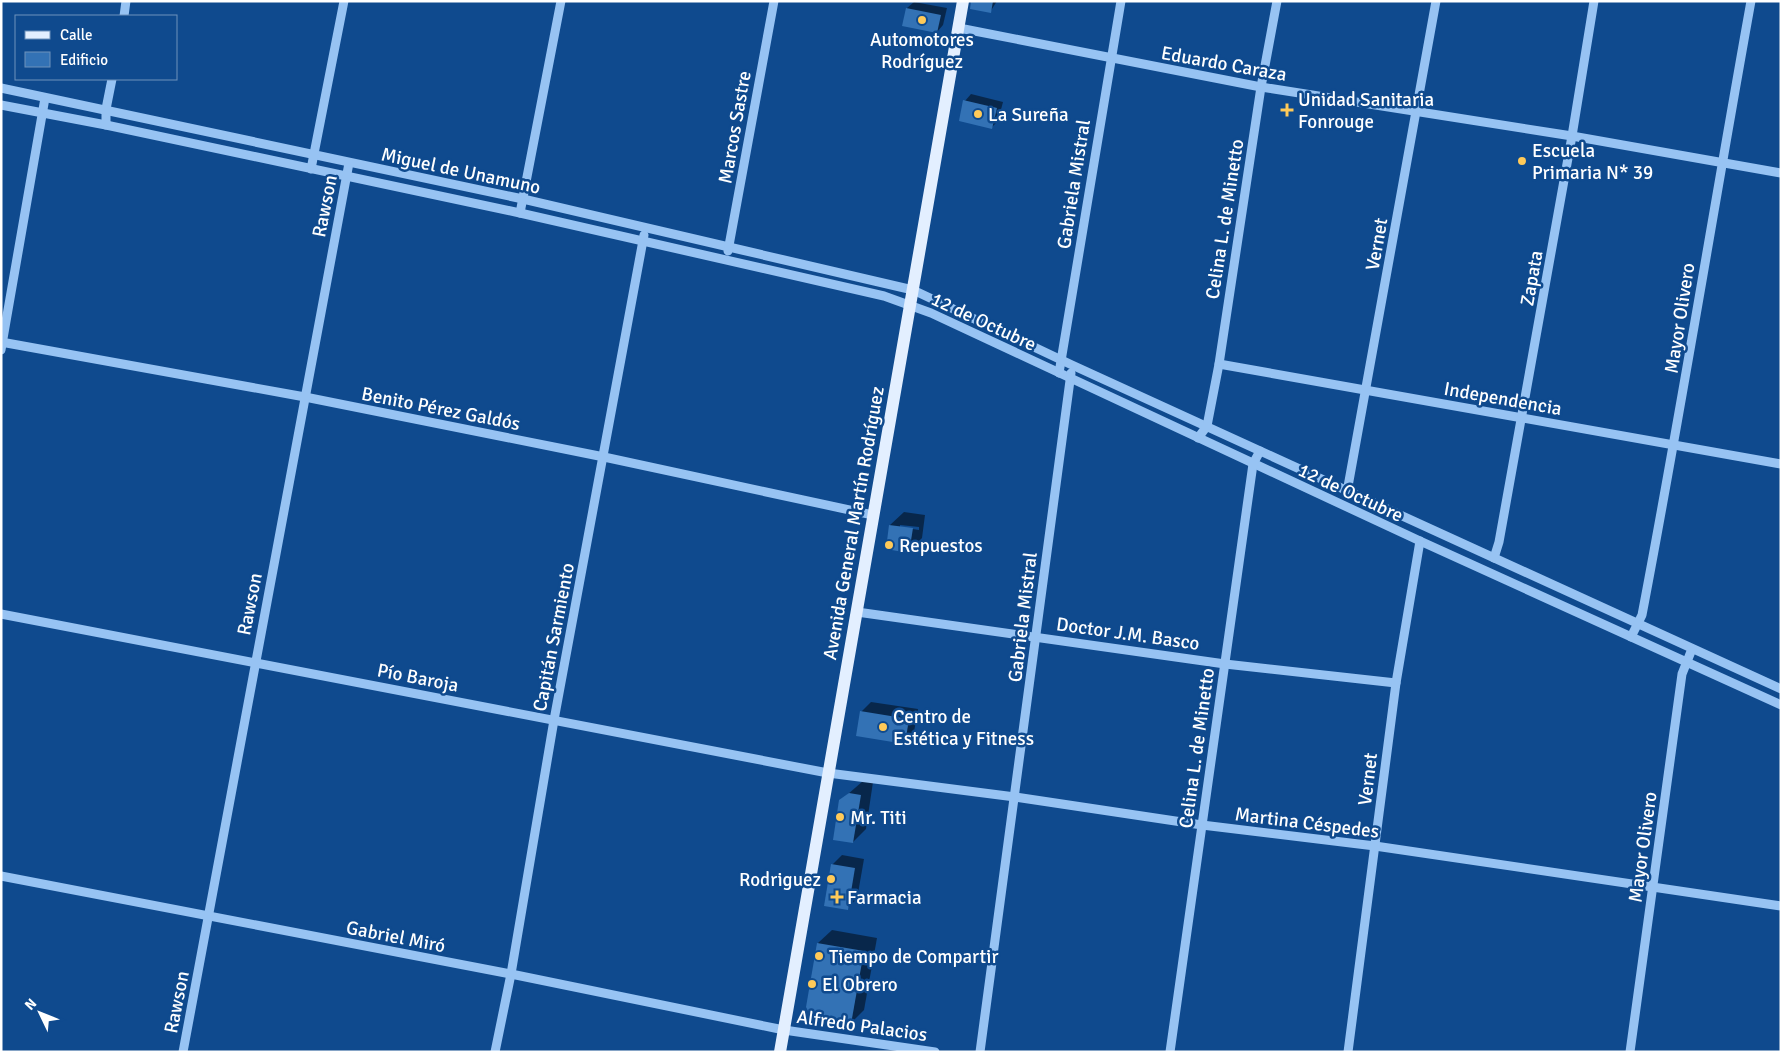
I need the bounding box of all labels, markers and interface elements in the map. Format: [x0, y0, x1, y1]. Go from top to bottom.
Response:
marker: Automotores Rodríguez [916, 14, 928, 26]
legend [15, 15, 178, 80]
text: Calle [60, 26, 93, 44]
place label: Automotores Rodríguez [870, 28, 974, 74]
street label: Eduardo Caraza [1159, 41, 1289, 87]
text: Edificio [60, 51, 108, 69]
street label: Marcos Sastre [713, 69, 757, 185]
place label: Unidad Sanitaria Fonrouge [1298, 88, 1434, 134]
place label: La Sureña [988, 103, 1069, 127]
marker: Unidad Sanitaria Fonrouge [1280, 103, 1294, 117]
marker: La Sureña [972, 108, 984, 120]
street label: Gabriela Mistral [1052, 118, 1096, 251]
street label: Celina L. de Minetto [1200, 137, 1250, 301]
place label: Escuela Primaria N* 39 [1532, 139, 1653, 185]
street label: Miguel de Unamuno [379, 142, 543, 200]
marker: Escuela Primaria N* 39 [1516, 155, 1528, 167]
street label: Rawson [307, 173, 343, 239]
street label: Vernet [1361, 216, 1393, 272]
street label: Zapata [1515, 249, 1549, 308]
street label: Mayor Olivero [1659, 261, 1701, 375]
street label: 12 de Octubre [927, 287, 1040, 357]
street label: Independencia [1442, 377, 1564, 421]
street label: Benito Pérez Galdós [359, 382, 522, 436]
street label: Avenida General Martín Rodríguez [818, 385, 890, 662]
street label: 12 de Octubre [1294, 458, 1407, 528]
place label: Repuestos [899, 534, 983, 558]
marker: Repuestos [883, 539, 895, 551]
street label: Gabriela Mistral [1003, 551, 1043, 683]
street label: Capitán Sarmiento [528, 561, 580, 713]
street label: Rawson [232, 571, 268, 637]
street label: Doctor J.M. Basco [1055, 612, 1201, 656]
street label: Pío Baroja [375, 658, 461, 698]
street label: Celina L. de Minetto [1174, 666, 1220, 830]
place label: Centro de Estética y Fitness [893, 705, 1034, 751]
marker: Centro de Estética y Fitness [877, 721, 889, 733]
street label: Vernet [1353, 751, 1383, 807]
street label: Mayor Olivero [1623, 790, 1663, 904]
street label: Martina Céspedes [1233, 802, 1380, 844]
place label: Mr. Titi [850, 806, 907, 830]
marker: Mr. Titi [834, 811, 846, 823]
place label: Rodriguez [739, 868, 821, 892]
marker: Rodriguez [825, 873, 837, 885]
place label: Farmacia [847, 886, 922, 910]
marker: Farmacia [831, 891, 843, 903]
street label: Gabriel Miró [344, 916, 448, 958]
place label: Tiempo de Compartir [829, 945, 998, 969]
marker: Tiempo de Compartir [813, 950, 825, 962]
street label: Rawson [159, 969, 195, 1035]
place label: El Obrero [822, 973, 898, 997]
marker: El Obrero [806, 978, 818, 990]
north arrow [15, 988, 65, 1038]
text: N [21, 995, 40, 1014]
street label: Alfredo Palacios [795, 1005, 929, 1047]

